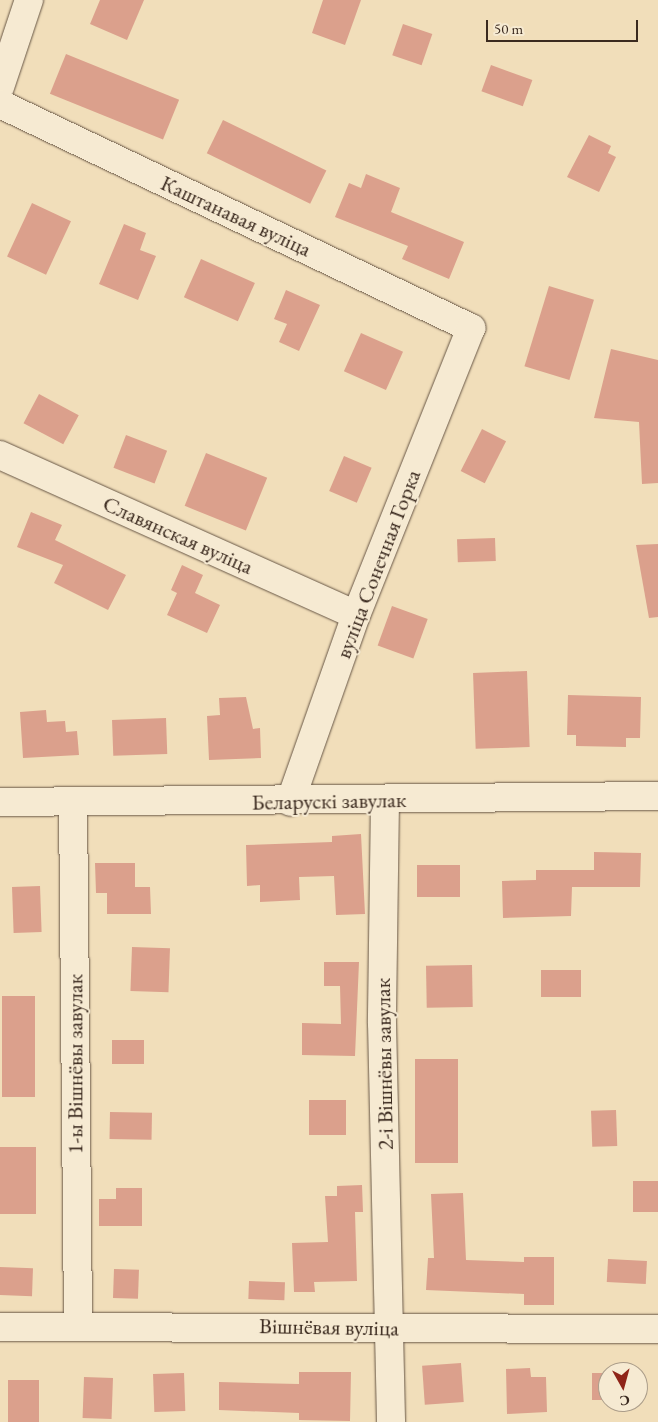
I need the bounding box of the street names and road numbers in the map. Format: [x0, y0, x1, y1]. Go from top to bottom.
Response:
street label: Каштанавая вуліца [157, 170, 315, 262]
street label: вуліца Сонечная Горка [330, 466, 426, 662]
street label: Славянская вуліца [99, 490, 257, 580]
street label: Беларускі завулак [251, 786, 407, 816]
street label: 1-ы Вішнёвы завулак [62, 974, 88, 1154]
street label: 2-і Вішнёвы завулак [369, 978, 399, 1150]
street label: Вішнёвая вуліца [259, 1313, 399, 1341]

